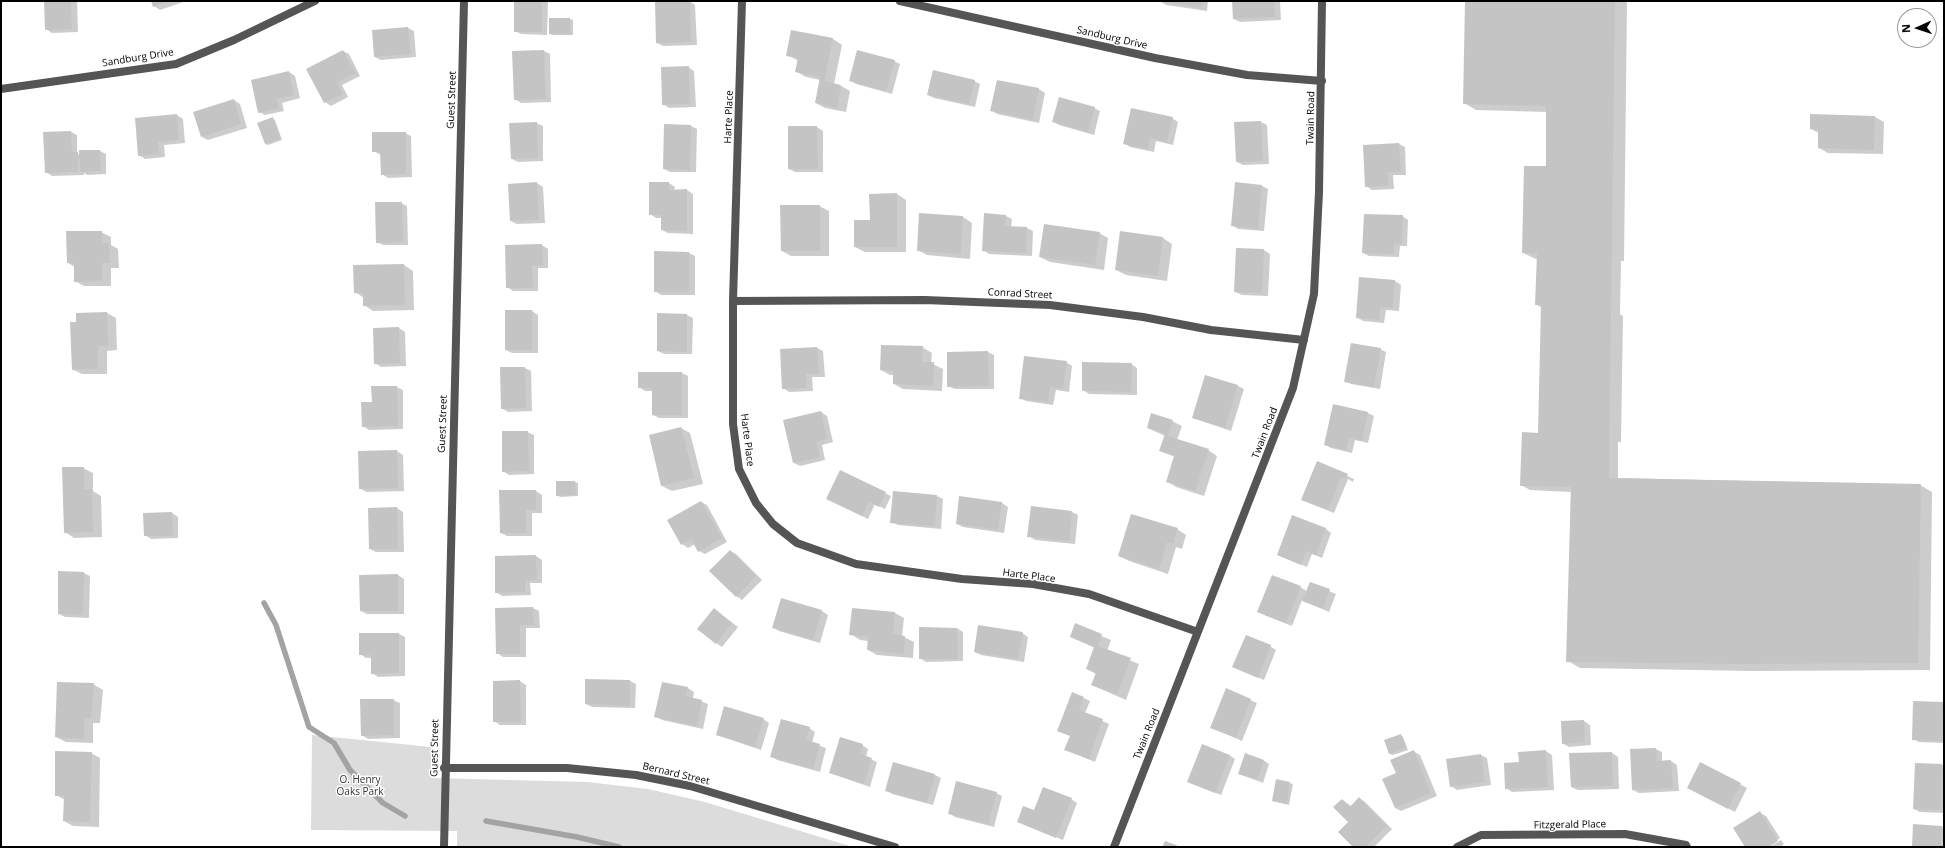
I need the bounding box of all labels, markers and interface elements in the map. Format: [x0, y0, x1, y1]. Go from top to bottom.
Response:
north arrow [1897, 8, 1937, 48]
street label: Sandburg Drive [1076, 24, 1148, 52]
text: N [1898, 24, 1913, 33]
street label: Sandburg Drive [101, 46, 175, 70]
street label: Guest Street [445, 71, 459, 129]
street label: Harte Place [722, 90, 736, 144]
street label: Twain Road [1305, 91, 1317, 145]
street label: Conrad Street [987, 286, 1053, 302]
street label: Guest Street [436, 395, 450, 453]
street label: Twain Road [1250, 406, 1280, 460]
street label: Harte Place [738, 413, 756, 467]
street label: Harte Place [1002, 567, 1056, 585]
street label: Twain Road [1131, 707, 1163, 761]
street label: Guest Street [428, 719, 442, 777]
street label: Bernard Street [641, 760, 711, 788]
park label: O. Henry Oaks Park [337, 774, 383, 798]
street label: Fitzgerald Place [1534, 818, 1606, 832]

